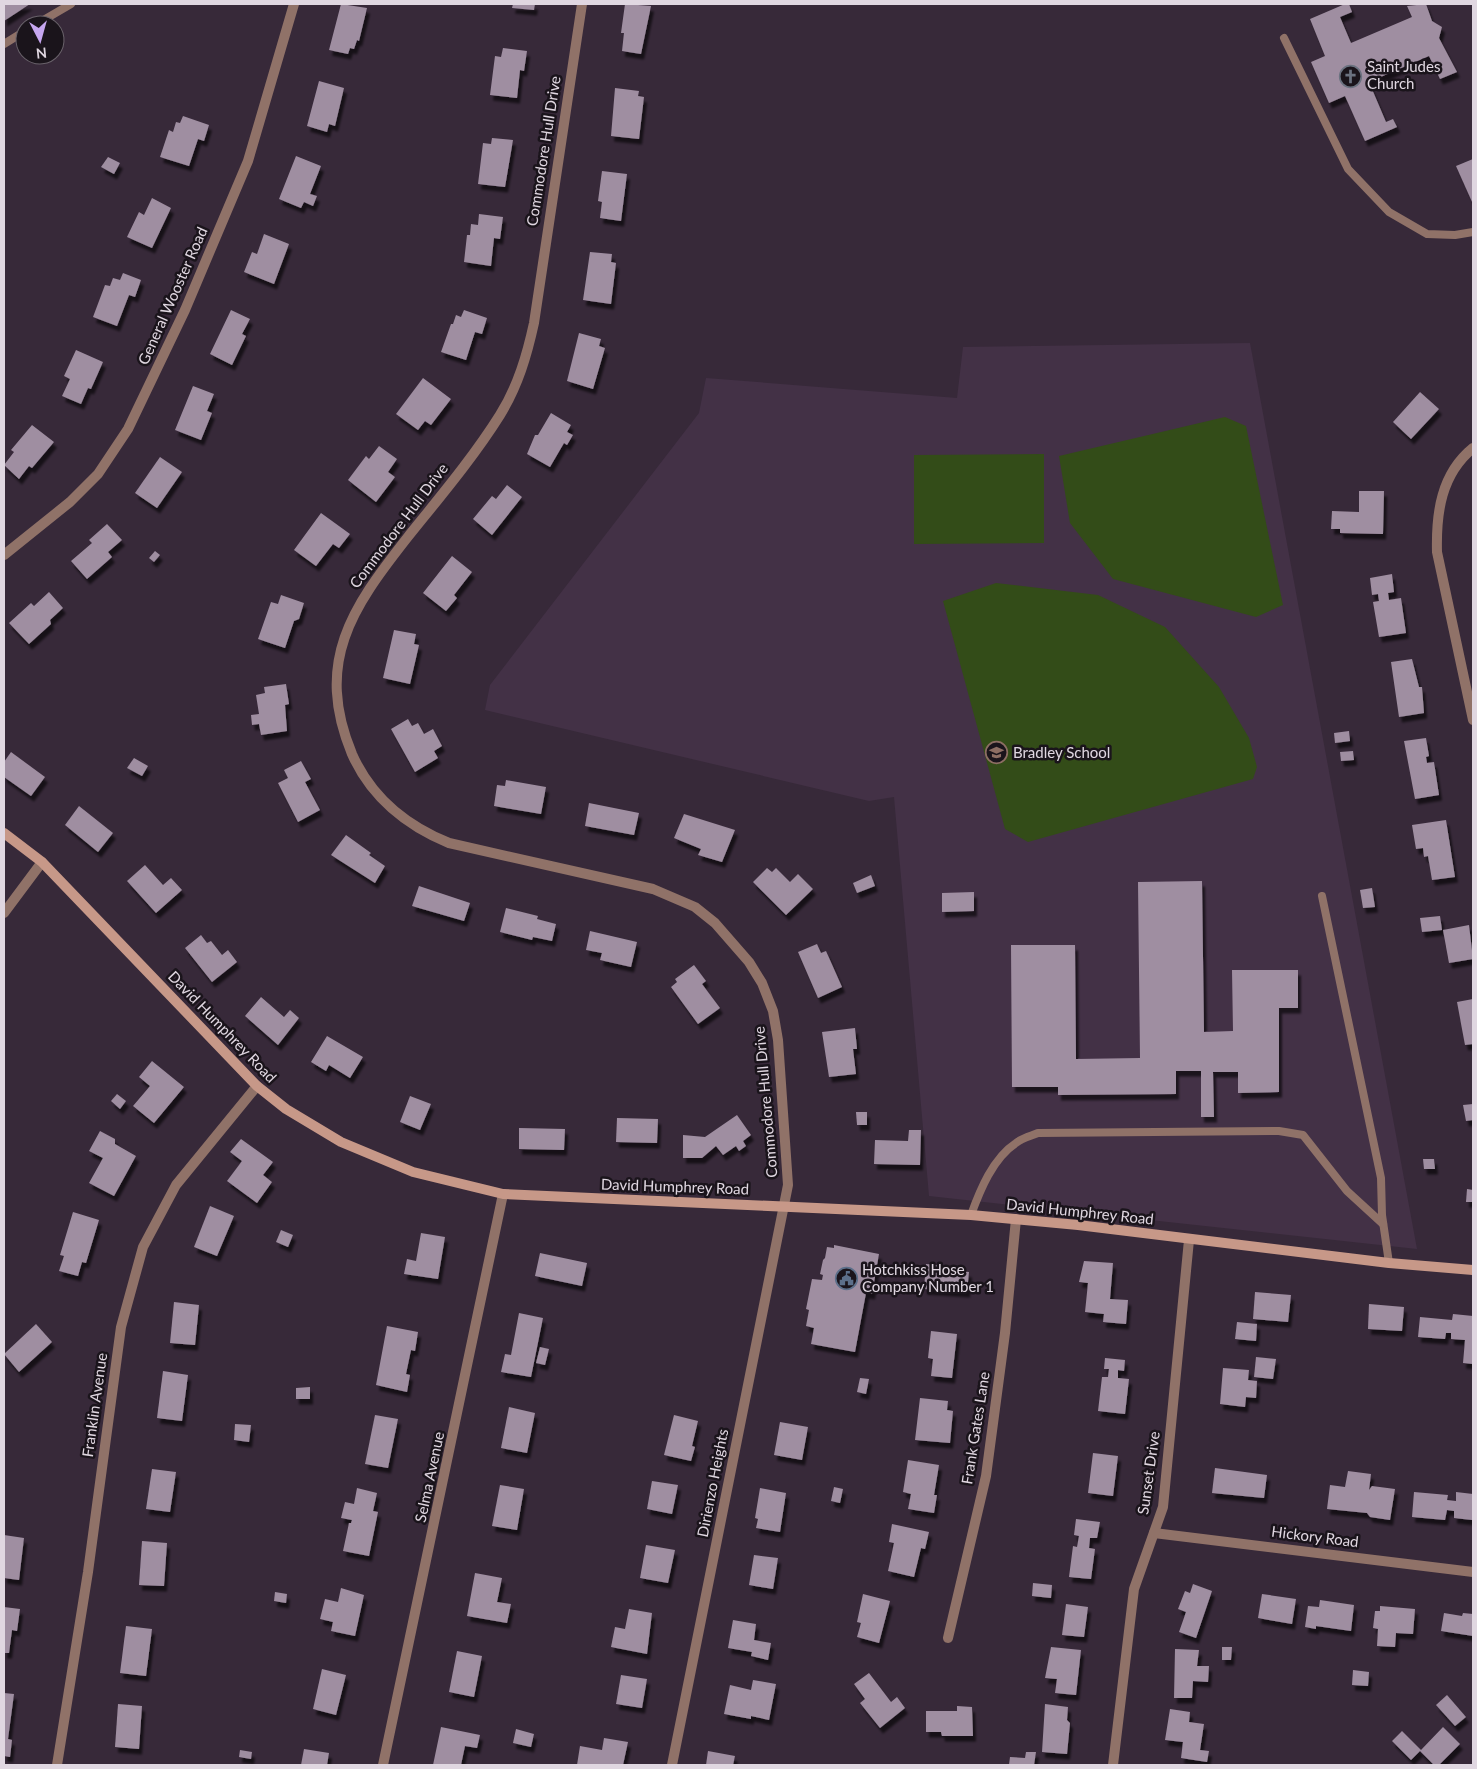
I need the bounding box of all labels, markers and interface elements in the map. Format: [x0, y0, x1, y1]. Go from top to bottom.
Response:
north arrow [15, 15, 65, 65]
text: N [35, 44, 48, 62]
place label: Saint Judes Church [1367, 57, 1440, 92]
church icon: Saint Judes Church [1339, 64, 1363, 88]
street label: Commodore Hull Drive [522, 74, 564, 227]
street label: General Wooster Road [134, 224, 211, 367]
street label: Commodore Hull Drive [345, 459, 451, 591]
school or university icon: Bradley School [985, 741, 1009, 765]
place label: Bradley School [1013, 743, 1110, 761]
street label: David Humphrey Road [165, 967, 281, 1086]
street label: Commodore Hull Drive [749, 1026, 781, 1178]
street label: David Humphrey Road [601, 1174, 749, 1198]
street label: David Humphrey Road [1005, 1194, 1155, 1228]
place label: Hotchkiss Hose Company Number 1 [862, 1260, 994, 1295]
public building icon: Hotchkiss Hose Company Number 1 [834, 1267, 858, 1291]
street label: Franklin Avenue [78, 1351, 110, 1458]
street label: Frank Gates Lane [957, 1370, 993, 1485]
street label: Dirienzo Heights [693, 1427, 731, 1538]
street label: Selma Avenue [411, 1430, 447, 1524]
street label: Sunset Drive [1133, 1430, 1163, 1516]
street label: Hickory Road [1270, 1522, 1360, 1550]

